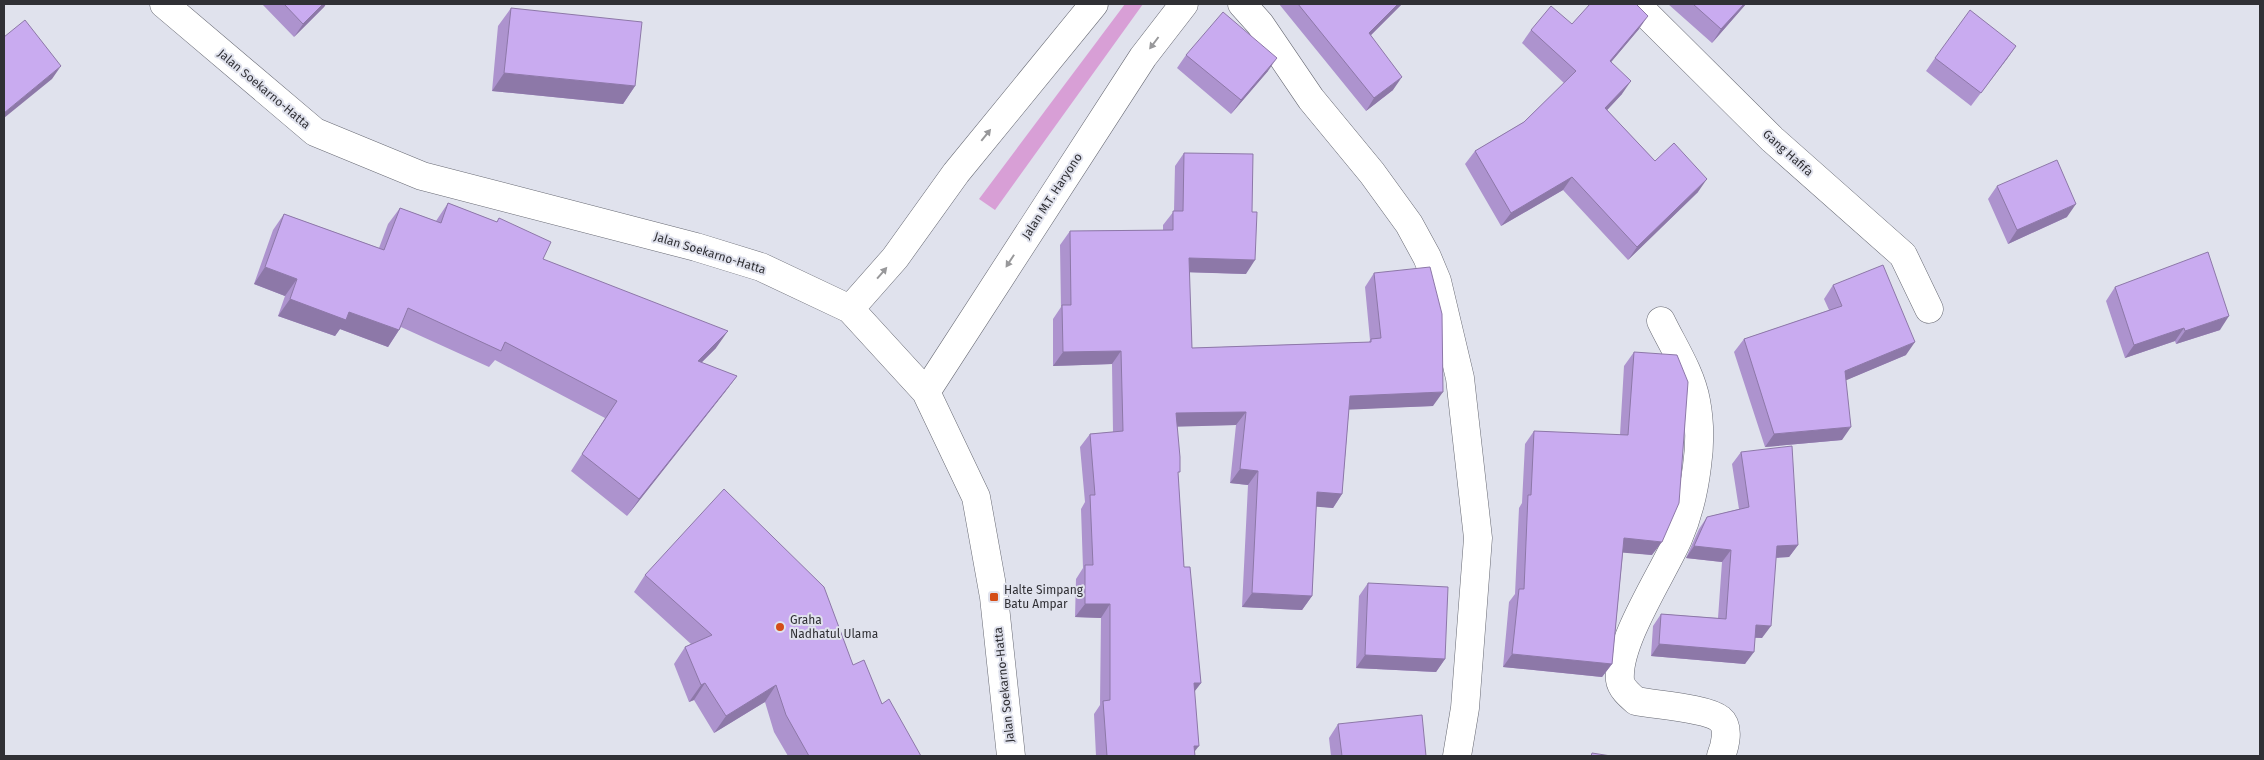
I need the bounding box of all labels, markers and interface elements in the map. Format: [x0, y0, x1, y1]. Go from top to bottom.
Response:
one-way arrow [1149, 36, 1159, 50]
street label: Jalan Soekarno-Hatta [215, 46, 313, 132]
street label: Gang Hafifa [1760, 127, 1816, 179]
one-way arrow [981, 129, 992, 142]
street label: Jalan M.T. Haryono [1019, 150, 1085, 242]
street label: Jalan Soekarno-Hatta [652, 229, 768, 277]
one-way arrow [1005, 255, 1015, 268]
one-way arrow [876, 267, 888, 279]
place label: Halte Simpang Batu Ampar [1004, 583, 1084, 611]
marker: Halte Simpang Batu Ampar [988, 591, 1000, 603]
place label: Graha Nadhatul Ulama [790, 613, 878, 641]
marker: Graha Nadhatul Ulama [774, 621, 786, 633]
street label: Jalan Soekarno-Hatta [991, 627, 1017, 743]

